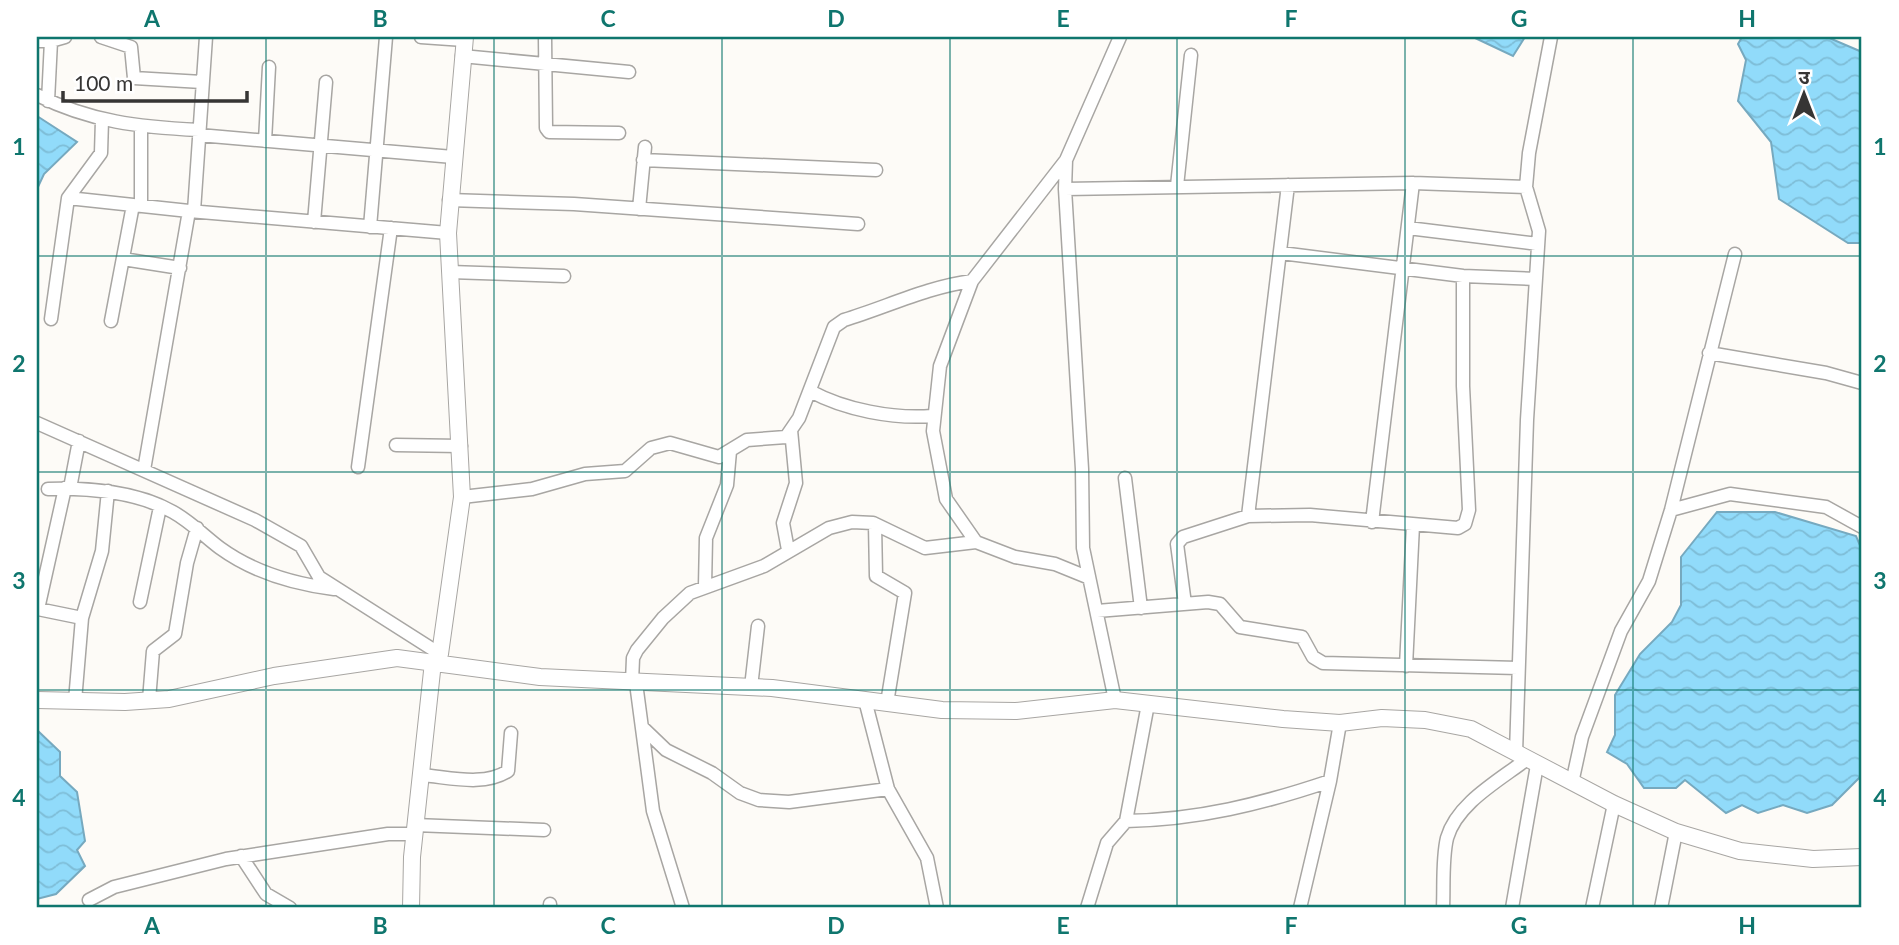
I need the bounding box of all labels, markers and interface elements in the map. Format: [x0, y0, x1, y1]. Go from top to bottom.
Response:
text: A [143, 4, 161, 32]
text: B [372, 4, 388, 32]
text: C [600, 4, 616, 32]
text: D [827, 4, 845, 32]
text: E [1056, 4, 1070, 32]
text: F [1284, 4, 1298, 32]
text: G [1511, 4, 1527, 32]
text: H [1738, 4, 1756, 32]
scale bar [63, 60, 247, 104]
north arrow [1770, 60, 1840, 130]
text: उ [1798, 65, 1810, 88]
text: 100 m [74, 70, 133, 95]
text: 1 [12, 132, 26, 160]
text: 1 [1873, 132, 1887, 160]
text: 2 [12, 349, 26, 377]
text: 2 [1873, 349, 1887, 377]
text: 3 [12, 566, 26, 594]
text: 3 [1873, 566, 1887, 594]
text: 4 [12, 783, 26, 811]
text: 4 [1873, 783, 1887, 811]
text: A [143, 911, 161, 939]
text: B [372, 911, 388, 939]
text: C [600, 911, 616, 939]
text: D [827, 911, 845, 939]
text: E [1056, 911, 1070, 939]
text: F [1284, 911, 1298, 939]
text: G [1511, 911, 1527, 939]
text: H [1738, 911, 1756, 939]

